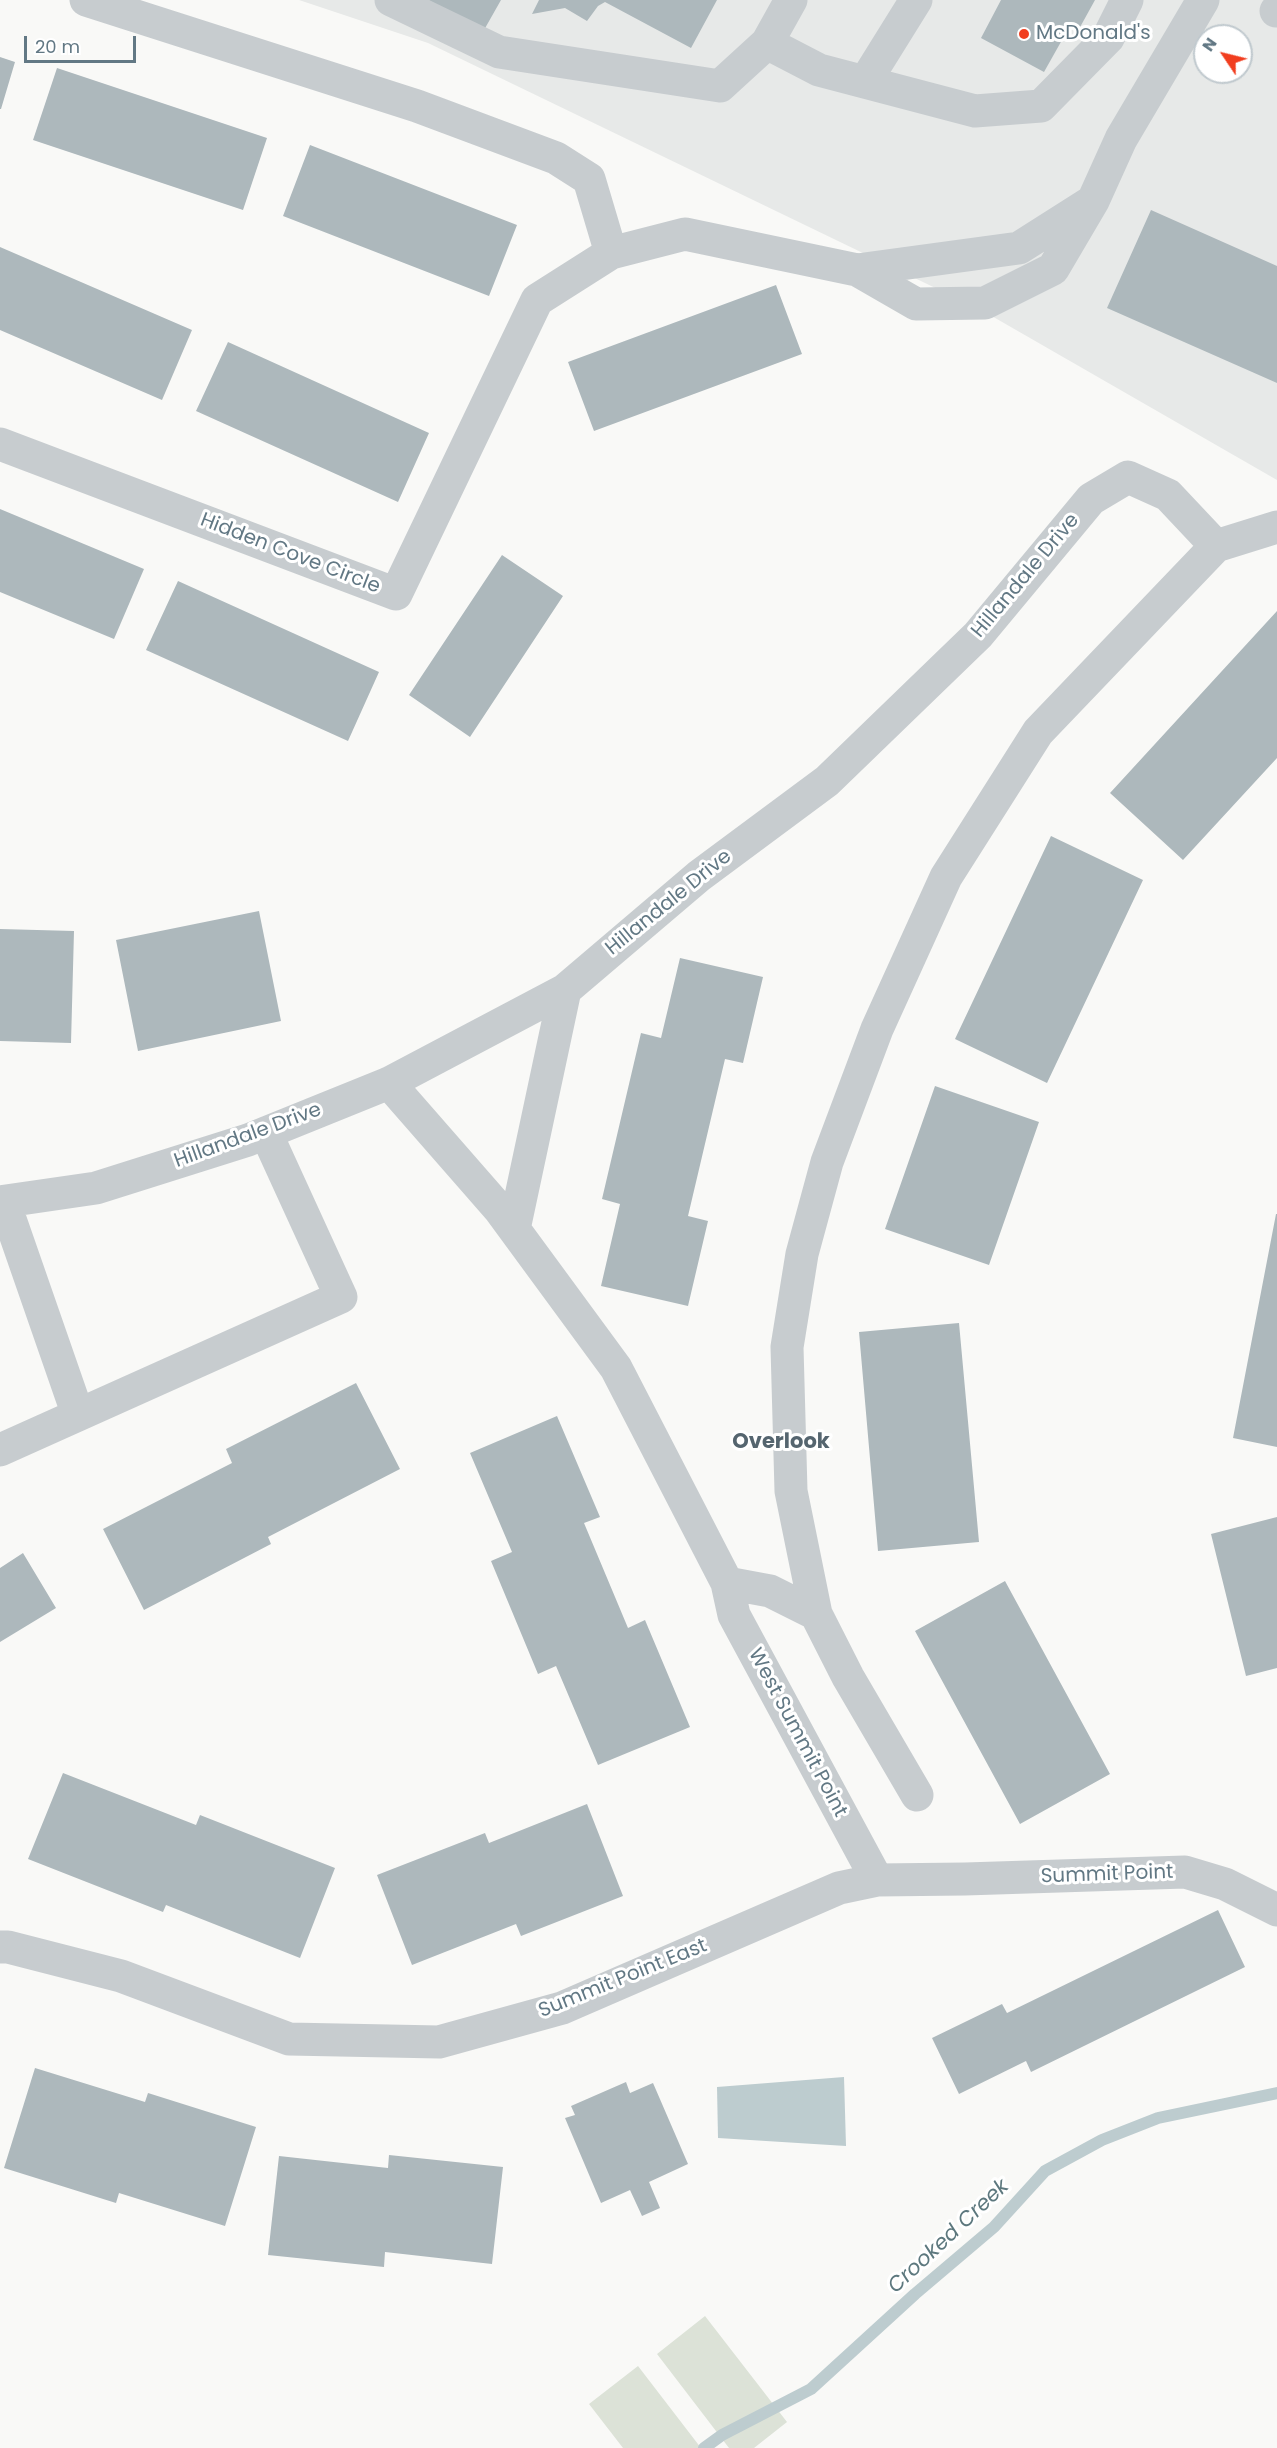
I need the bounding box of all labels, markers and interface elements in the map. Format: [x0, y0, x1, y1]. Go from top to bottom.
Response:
place label: McDonald's [1036, 22, 1151, 46]
scale bar [27, 24, 140, 62]
north arrow [1193, 24, 1253, 84]
marker: McDonald's [1017, 27, 1031, 41]
text: N [1197, 33, 1222, 56]
text: 20 m [35, 34, 80, 59]
street label: Hidden Cove Circle [197, 509, 383, 599]
street label: Hillandale Drive [967, 509, 1085, 643]
street label: Hillandale Drive [601, 845, 737, 961]
street label: Hillandale Drive [171, 1098, 325, 1174]
district label: Overlook [732, 1430, 830, 1456]
street label: West Summit Point [742, 1645, 852, 1821]
street label: Summit Point [1040, 1861, 1174, 1889]
street label: Summit Point East [535, 1934, 711, 2024]
water label: Crooked Creek [883, 2175, 1015, 2299]

